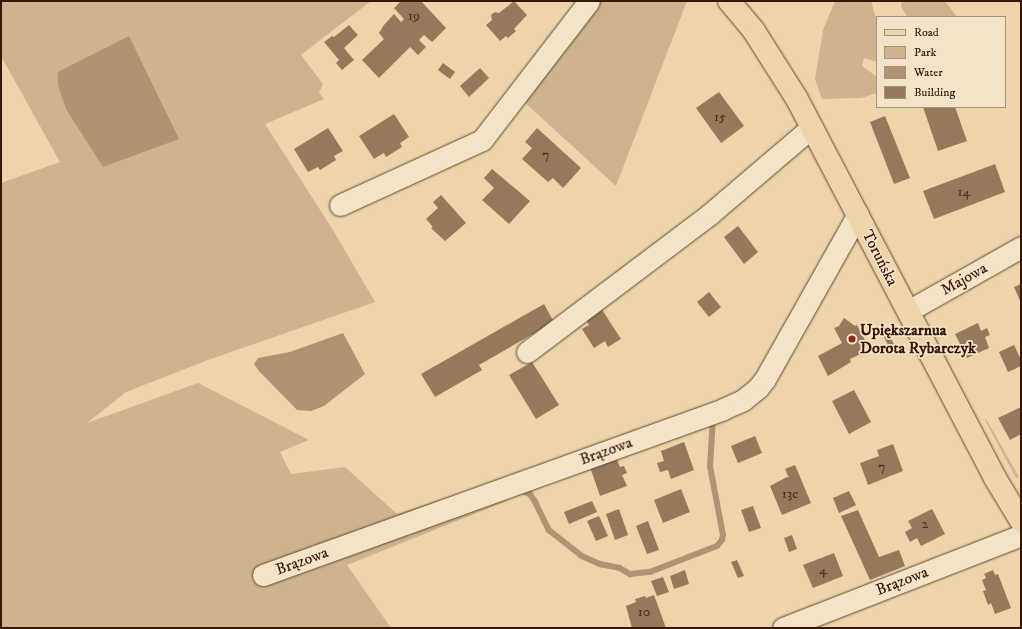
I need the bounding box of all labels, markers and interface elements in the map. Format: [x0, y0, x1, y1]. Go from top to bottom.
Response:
house number: 19 [408, 8, 420, 24]
legend [876, 16, 1006, 108]
text: Road [914, 25, 939, 40]
text: Park [914, 45, 936, 60]
text: Water [914, 65, 943, 80]
text: Building [914, 85, 955, 100]
house number: 15 [714, 109, 726, 125]
house number: 7 [542, 147, 550, 163]
house number: 14 [957, 184, 971, 200]
street label: Toruńska [858, 227, 902, 289]
street label: Majowa [937, 258, 991, 300]
place label: Upiększarnua Dorota Rybarczyk [860, 320, 976, 358]
marker: Upiększarnua Dorota Rybarczyk [847, 334, 857, 344]
street label: Brązowa [577, 433, 635, 469]
house number: 7 [878, 459, 886, 475]
house number: 13c [782, 486, 798, 502]
house number: 2 [922, 516, 928, 532]
street label: Brązowa [273, 543, 331, 579]
house number: 4 [819, 562, 827, 578]
street label: Brązowa [873, 562, 931, 600]
house number: 10 [638, 604, 650, 620]

